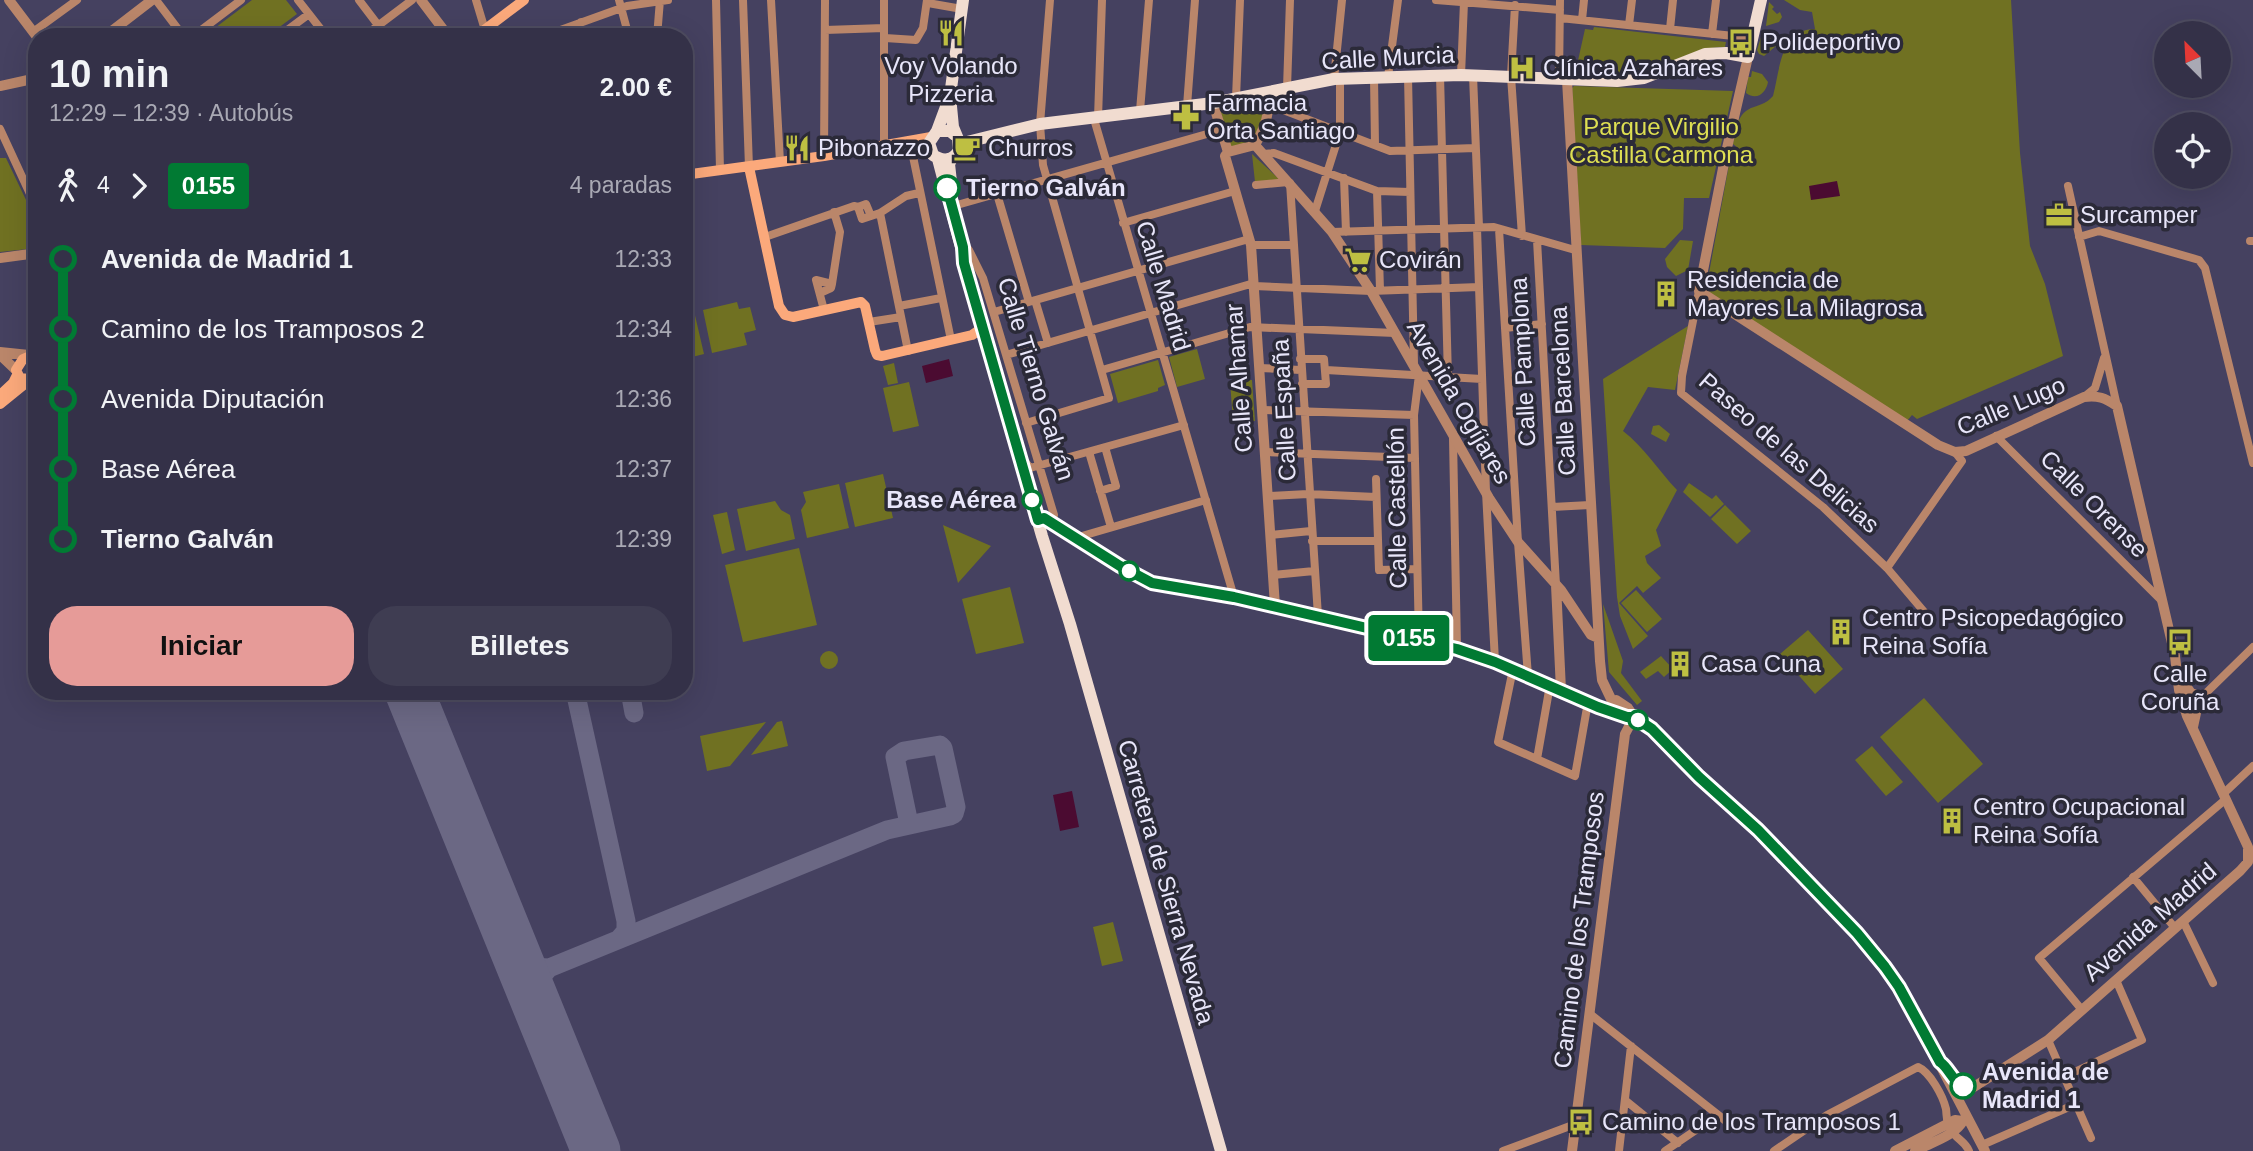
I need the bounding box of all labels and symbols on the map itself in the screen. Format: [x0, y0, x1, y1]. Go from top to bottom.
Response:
restaurant icon: Voy Volando Pizzeria [936, 18, 966, 48]
north arrow [2154, 21, 2231, 98]
bus stop icon: Polideportivo [1726, 27, 1756, 57]
place label: Polideportivo [1762, 28, 1901, 55]
street label: Calle Murcia [1321, 40, 1456, 74]
place label: Voy Volando Pizzeria [884, 52, 1018, 107]
hospital icon: Clínica Azahares [1507, 53, 1537, 83]
place label: Clínica Azahares [1543, 54, 1723, 81]
place label: Farmacia Orta Santiago [1207, 89, 1355, 144]
pharmacy icon: Farmacia Orta Santiago [1171, 102, 1201, 132]
park label: Parque Virgilio Castilla Carmona [1569, 113, 1754, 168]
restaurant icon: Pibonazzo [782, 133, 812, 163]
cafe icon: Churros [952, 133, 982, 163]
place label: Pibonazzo [818, 134, 930, 161]
place label: Churros [988, 134, 1073, 161]
place label: Tierno Galván [966, 174, 1126, 201]
marker: Tierno Galván [934, 175, 960, 201]
office icon: Surcamper [2044, 200, 2074, 230]
place label: Surcamper [2080, 201, 2197, 228]
street label: Calle Madrid [1131, 217, 1196, 354]
supermarket icon: Covirán [1343, 245, 1373, 275]
place label: Covirán [1379, 246, 1462, 273]
place label: Residencia de Mayores La Milagrosa [1687, 266, 1924, 321]
street label: Calle Tierno Galván [993, 274, 1080, 484]
street label: Calle Pamplona [1505, 276, 1540, 447]
building icon: Residencia de Mayores La Milagrosa [1651, 279, 1681, 309]
street label: Calle Alhamar [1220, 303, 1257, 453]
street label: Calle Barcelona [1545, 305, 1580, 476]
street label: Avenida Ogíjares [1402, 315, 1517, 488]
street label: Calle España [1266, 337, 1301, 482]
street label: Paseo de las Delicias [1694, 367, 1885, 538]
street label: Calle Lugo [1953, 371, 2069, 440]
street label: Calle Castellón [1382, 427, 1411, 589]
street label: Calle Orense [2035, 445, 2153, 563]
place label: Base Aérea [886, 486, 1017, 513]
marker: Base Aérea [1022, 490, 1042, 510]
unlabelled marker [1119, 561, 1139, 581]
place label: Centro Psicopedagógico Reina Sofía [1862, 604, 2124, 659]
line badge: 0155 [1360, 615, 1458, 661]
building icon: Centro Psicopedagógico Reina Sofía [1826, 617, 1856, 647]
bus stop icon: Calle Coruña [2165, 627, 2195, 657]
building icon: Casa Cuna [1665, 649, 1695, 679]
place label: Casa Cuna [1701, 650, 1822, 677]
place label: Calle Coruña [2141, 660, 2220, 715]
unlabelled marker [1628, 710, 1648, 730]
street label: Carretera de Sierra Nevada [1113, 736, 1220, 1028]
street label: Camino de los Tramposos [1548, 790, 1609, 1070]
place label: Centro Ocupacional Reina Sofía [1973, 793, 2185, 848]
building icon: Centro Ocupacional Reina Sofía [1937, 806, 1967, 836]
street label: Avenida Madrid [2078, 857, 2221, 986]
place label: Avenida de Madrid 1 [1982, 1058, 2109, 1113]
marker: Avenida de Madrid 1 [1950, 1073, 1976, 1099]
bus stop icon: Camino de los Tramposos 1 [1566, 1107, 1596, 1137]
place label: Camino de los Tramposos 1 [1602, 1108, 1901, 1135]

